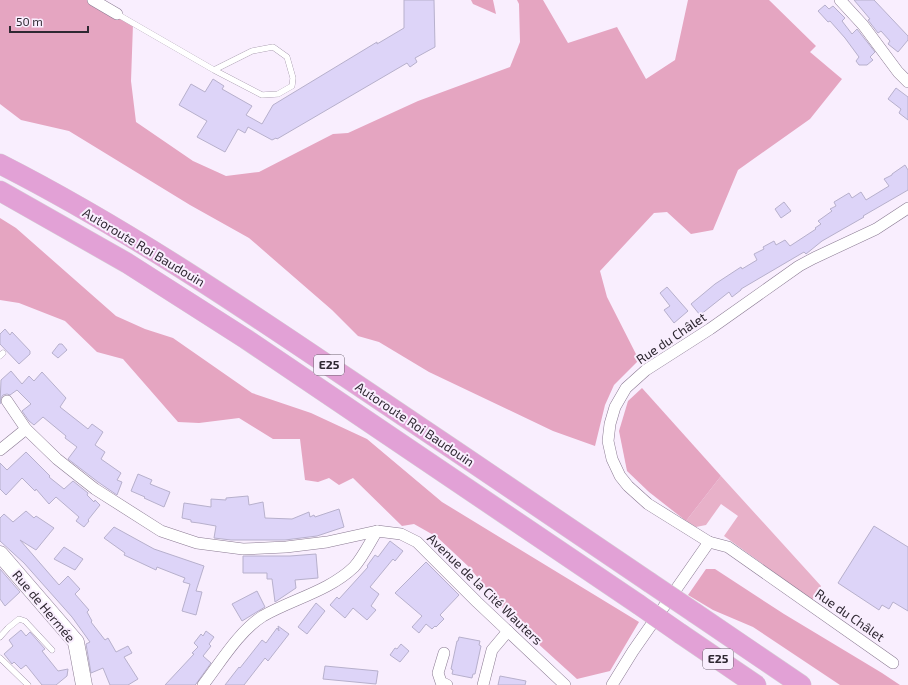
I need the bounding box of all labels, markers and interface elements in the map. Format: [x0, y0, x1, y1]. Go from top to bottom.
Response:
scale bar [10, 8, 88, 34]
text: 50 m [16, 14, 43, 28]
street label: Autoroute Roi Baudouin [80, 204, 208, 290]
street label: Rue du Châlet [633, 309, 709, 367]
road number: E25 [314, 355, 344, 375]
street label: Autoroute Roi Baudouin [353, 378, 477, 470]
street label: Avenue de la Cité Wauters [424, 530, 546, 648]
street label: Rue de Hermée [9, 567, 79, 645]
street label: Rue du Châlet [812, 585, 888, 645]
road number: E25 [703, 649, 733, 669]

